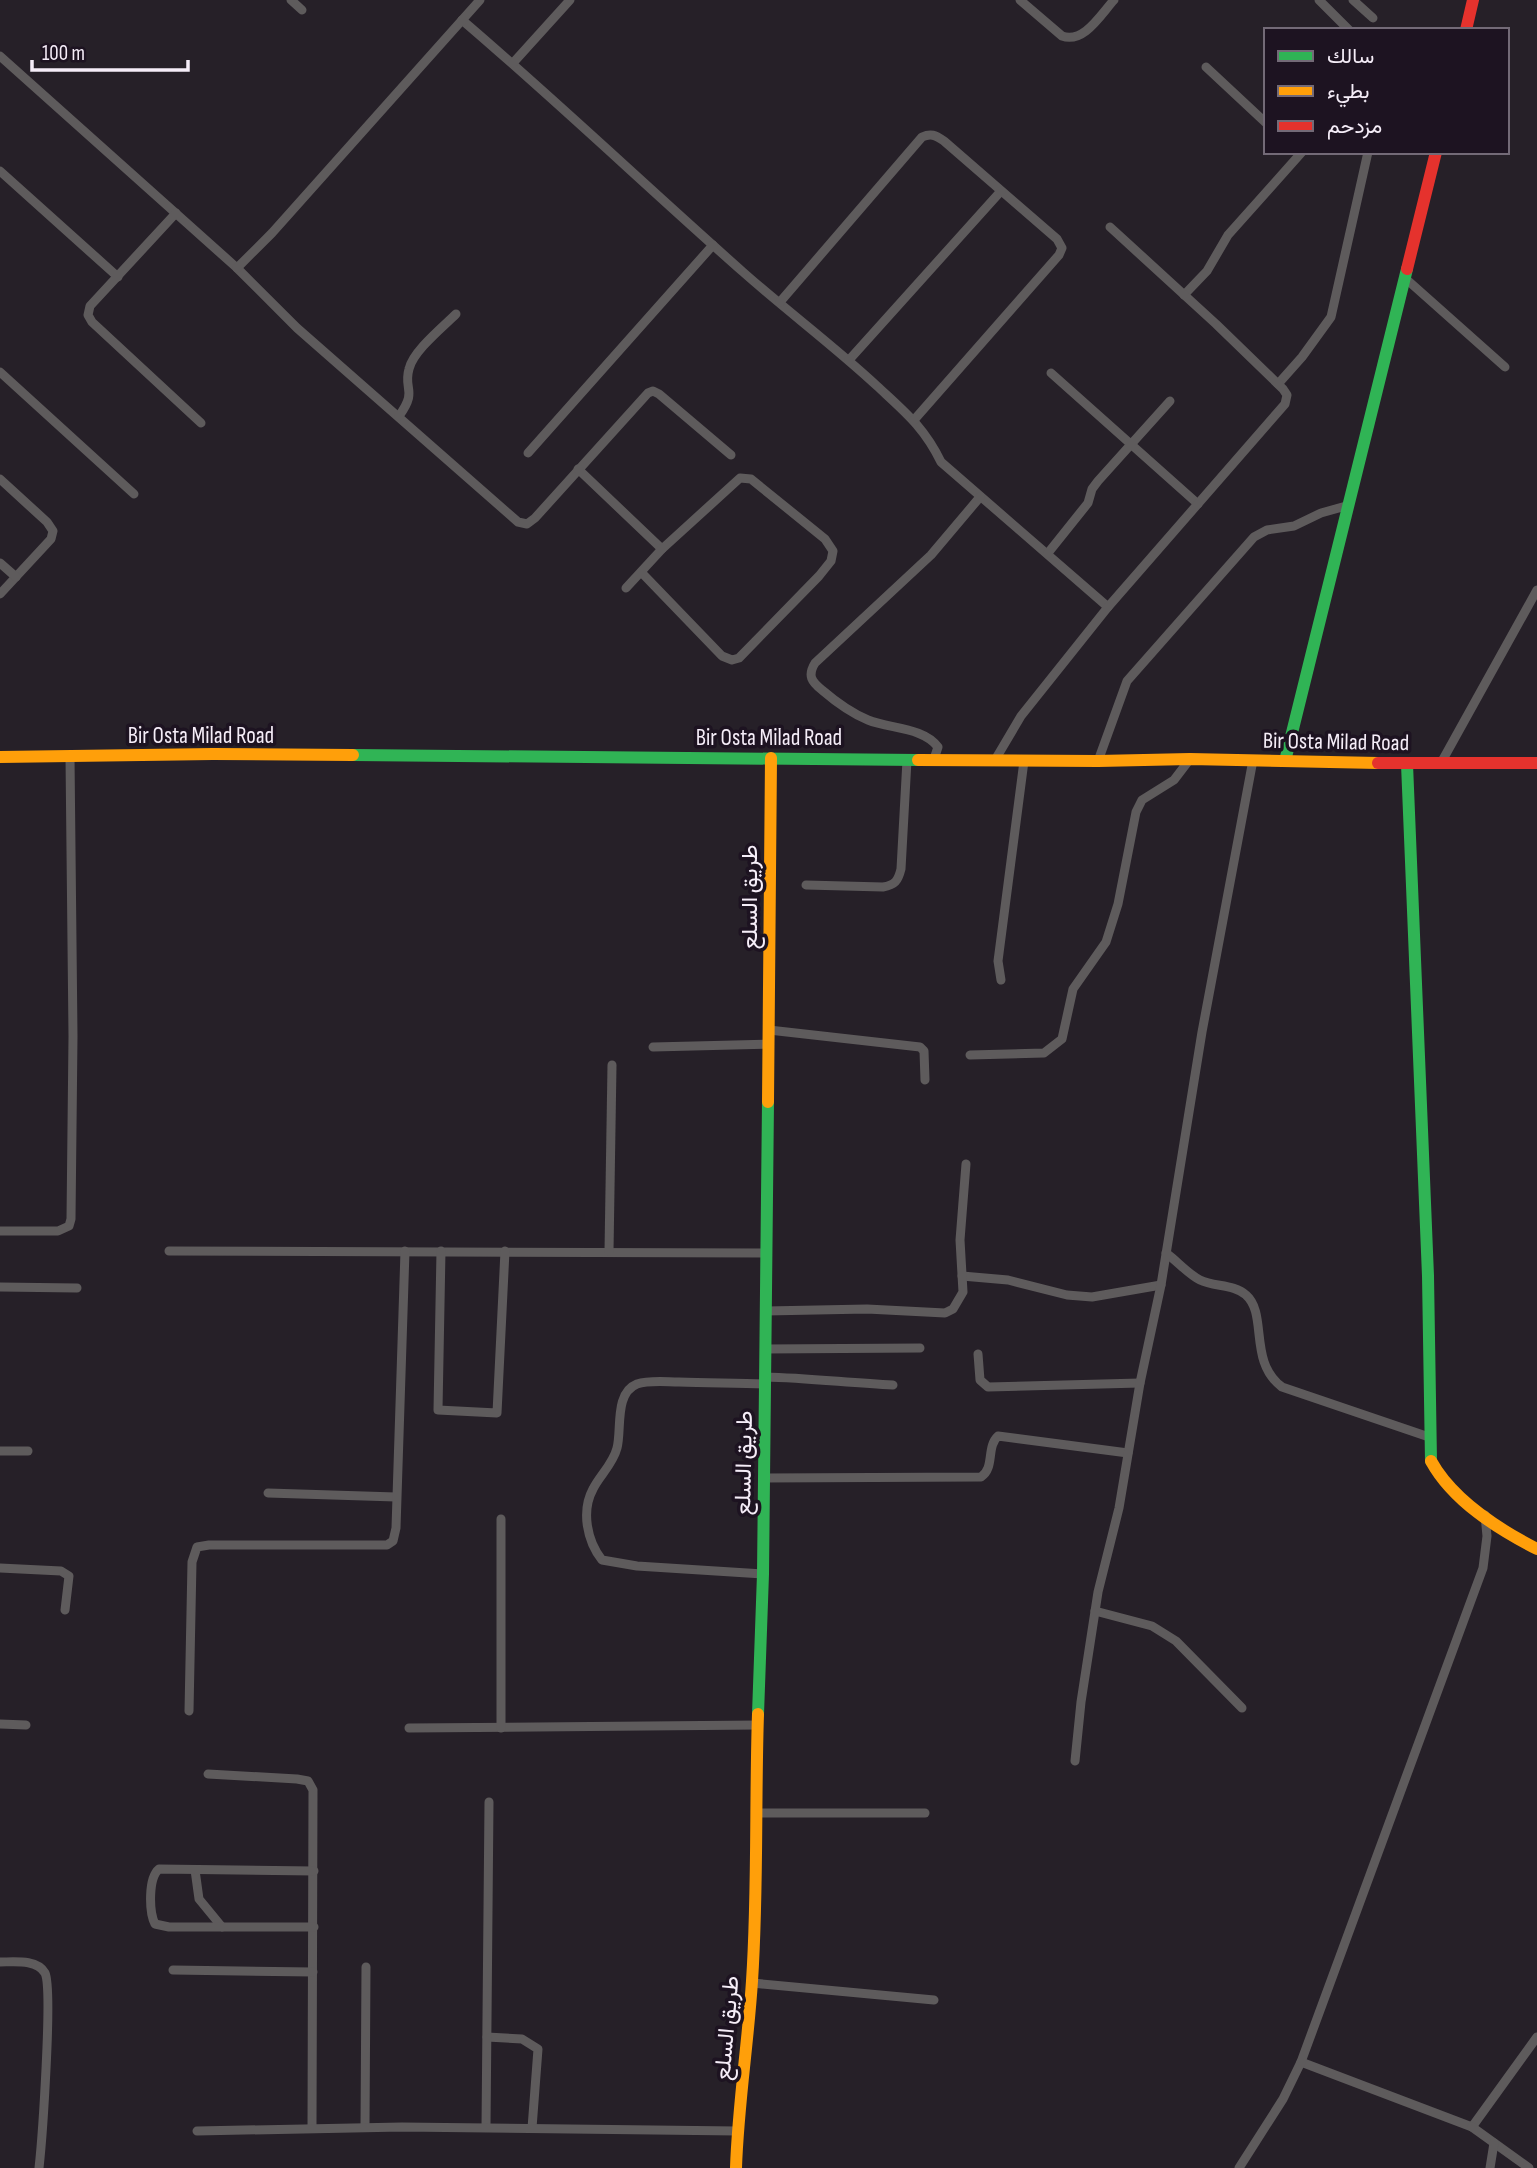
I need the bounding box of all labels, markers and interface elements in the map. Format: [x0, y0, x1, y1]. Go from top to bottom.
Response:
scale bar [32, 28, 187, 72]
legend [1264, 28, 1509, 154]
text: 100 m [42, 41, 85, 66]
text: سالك [1327, 44, 1374, 69]
text: بطيء [1327, 79, 1370, 108]
text: مزدحم [1327, 114, 1382, 140]
street label: Bir Osta Milad Road [128, 722, 274, 750]
street label: Bir Osta Milad Road [696, 724, 842, 752]
street label: Bir Osta Milad Road [1263, 727, 1409, 757]
street label: طريق السلع [736, 845, 765, 949]
street label: طريق السلع [729, 1410, 760, 1516]
street label: طريق السلع [708, 1975, 747, 2082]

